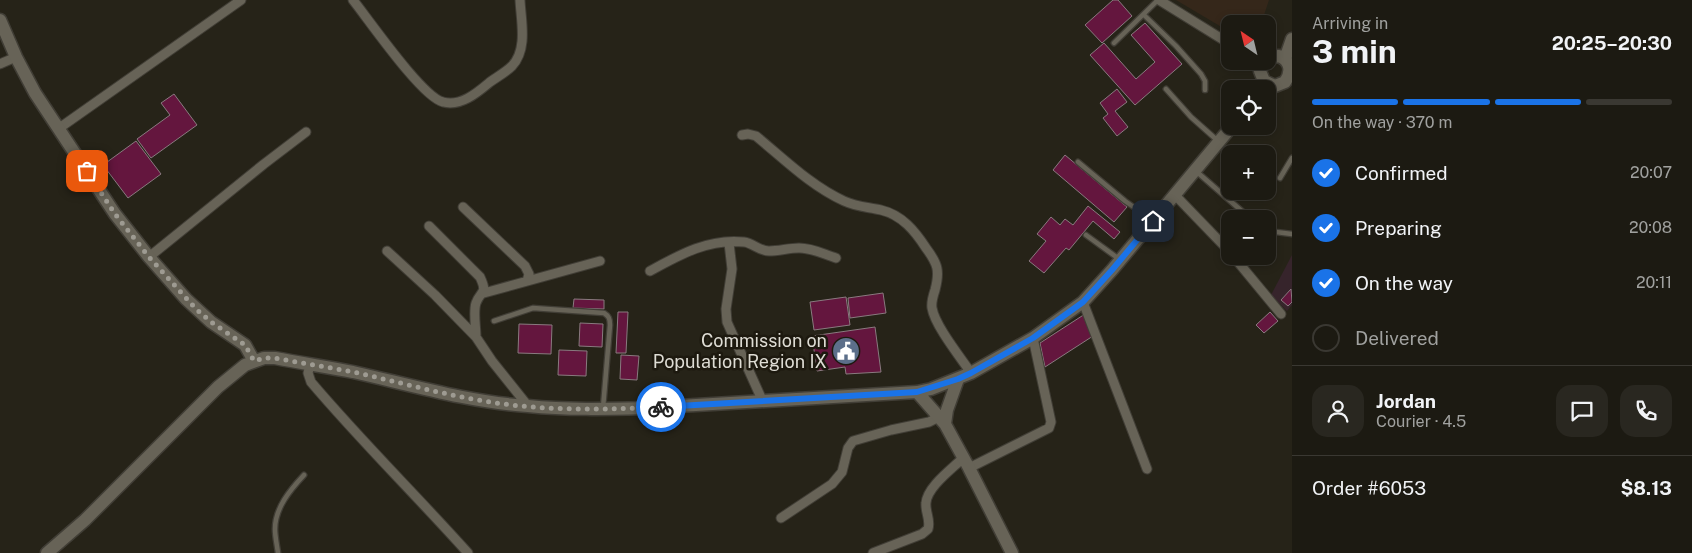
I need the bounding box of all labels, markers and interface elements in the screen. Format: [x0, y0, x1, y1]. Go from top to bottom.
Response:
text: Arriving in [1312, 14, 1388, 33]
north arrow [1221, 15, 1276, 70]
map controls [1221, 15, 1276, 265]
text: 20:25–20:30 [1552, 32, 1672, 54]
text: 3 min [1312, 33, 1397, 70]
button: locate [1221, 80, 1276, 135]
text: On the way · 370 m [1312, 113, 1452, 132]
button: + [1221, 145, 1276, 200]
pin [66, 150, 108, 192]
icon: bag [73, 157, 101, 185]
icon: check [1312, 159, 1340, 187]
text: Confirmed [1355, 162, 1448, 184]
text: 20:07 [1630, 163, 1672, 182]
pin [1132, 200, 1174, 242]
icon: home [1139, 207, 1167, 235]
button: − [1221, 210, 1276, 265]
icon: check [1312, 214, 1340, 242]
text: Preparing [1355, 217, 1442, 239]
text: 20:08 [1629, 218, 1672, 237]
icon: check [1312, 269, 1340, 297]
text: On the way [1355, 272, 1453, 294]
text: 20:11 [1636, 273, 1672, 292]
text: Delivered [1355, 327, 1439, 349]
place label: Commission on Population Region IX [653, 330, 827, 372]
public building icon: Commission on Population Region IX [831, 336, 861, 366]
courier [636, 382, 686, 432]
button: person [1312, 385, 1364, 437]
button: chat [1556, 385, 1608, 437]
button: phone [1620, 385, 1672, 437]
text: Jordan [1376, 390, 1436, 412]
icon: bike [647, 393, 675, 421]
text: Courier · 4.5 [1376, 412, 1466, 431]
text: Order #6053 [1312, 477, 1426, 499]
text: $8.13 [1620, 477, 1672, 499]

